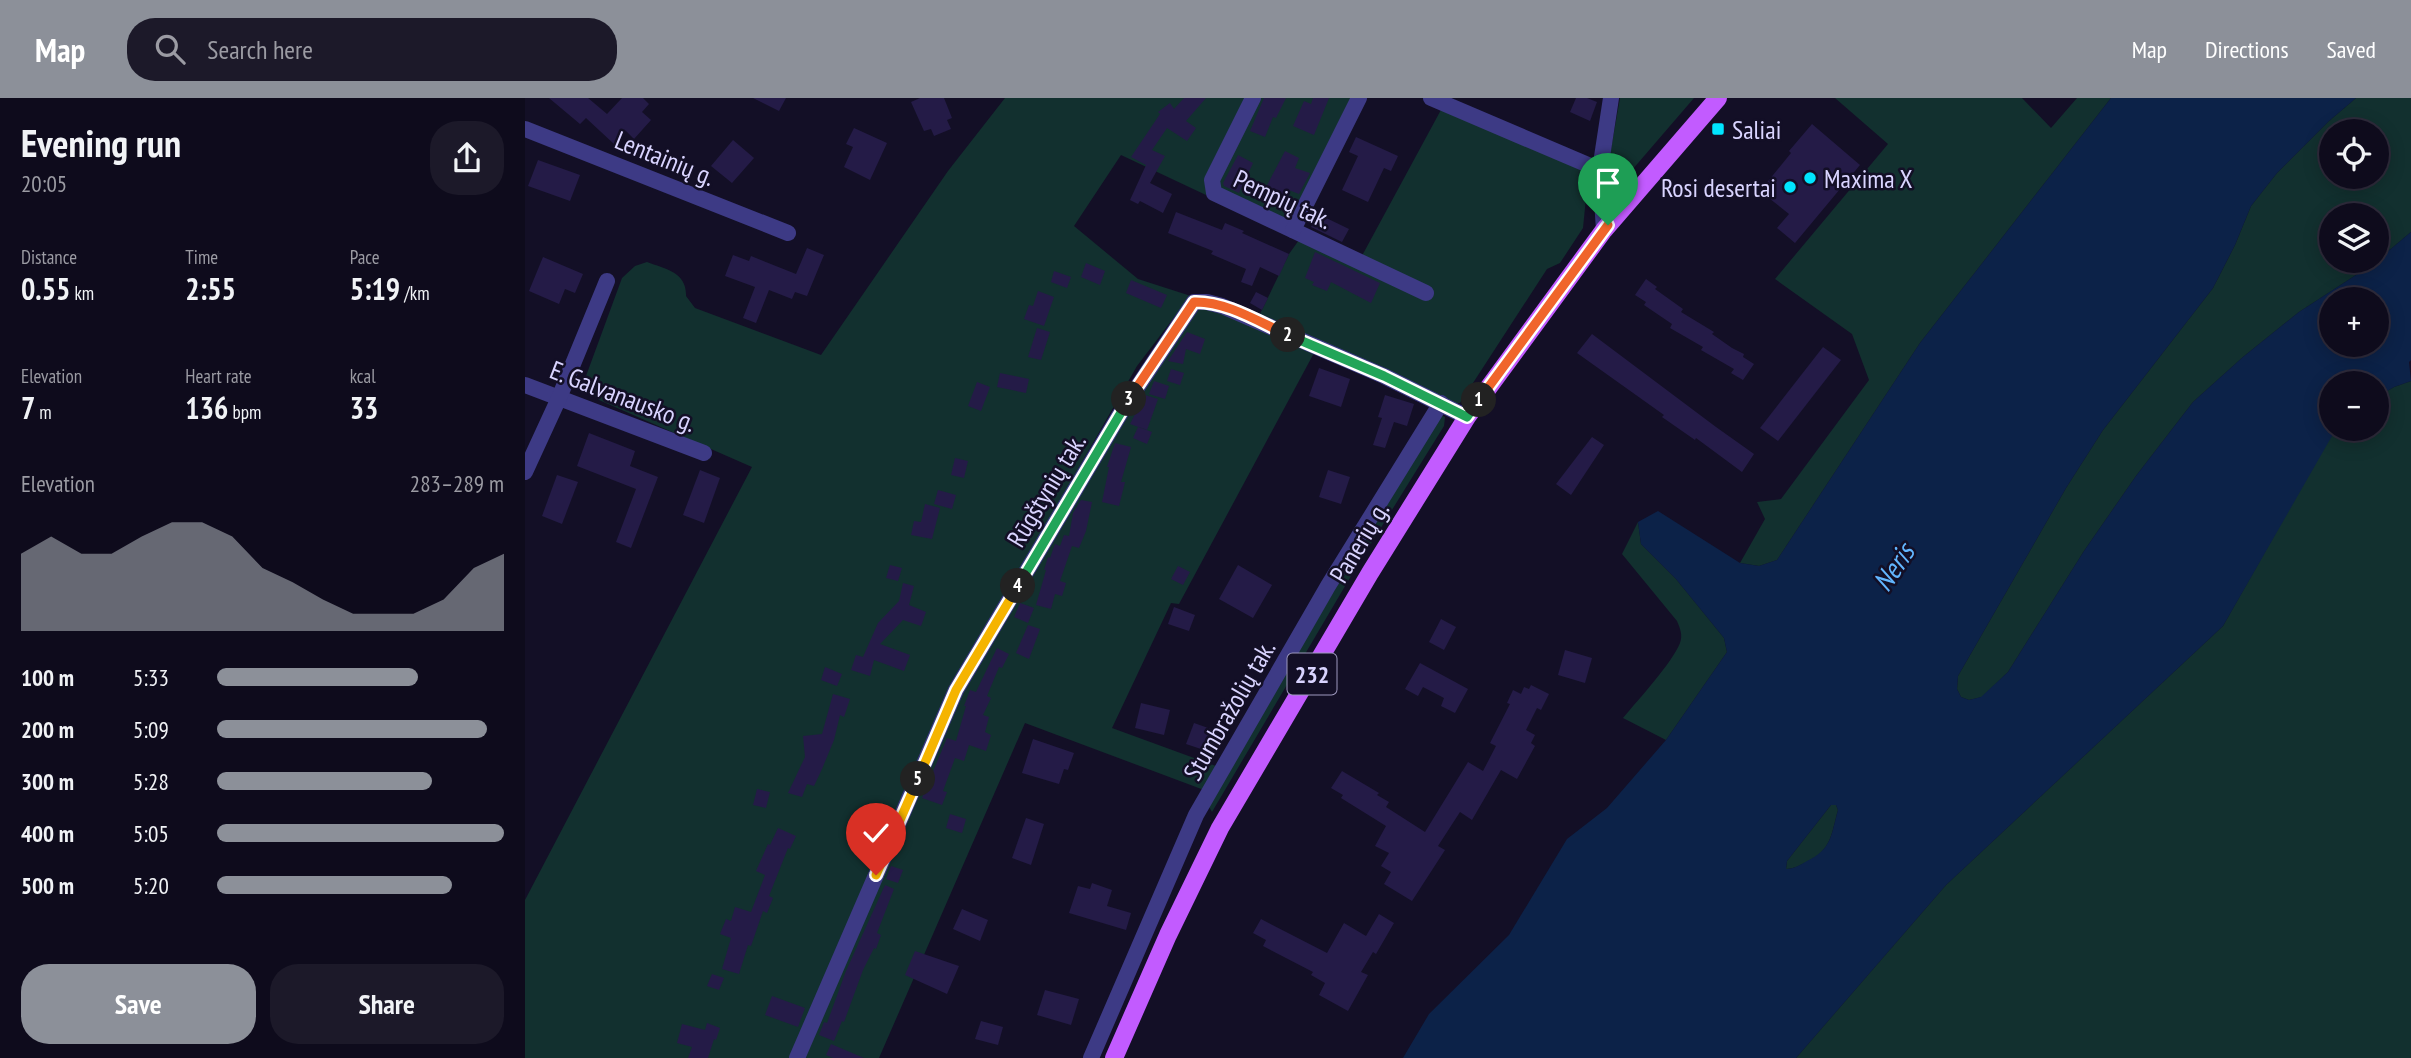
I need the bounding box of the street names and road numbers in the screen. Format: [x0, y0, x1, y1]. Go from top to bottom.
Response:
street label: Lentainių g. [610, 123, 720, 193]
street label: Pempių tak. [1229, 162, 1337, 236]
street label: E. Galvanausko g. [545, 353, 701, 439]
street label: Rūgštynių tak. [999, 427, 1093, 553]
street label: Panerių g. [1322, 495, 1396, 589]
street label: Stumbražolių tak. [1176, 634, 1282, 786]
road number: 232 [1287, 654, 1337, 694]

